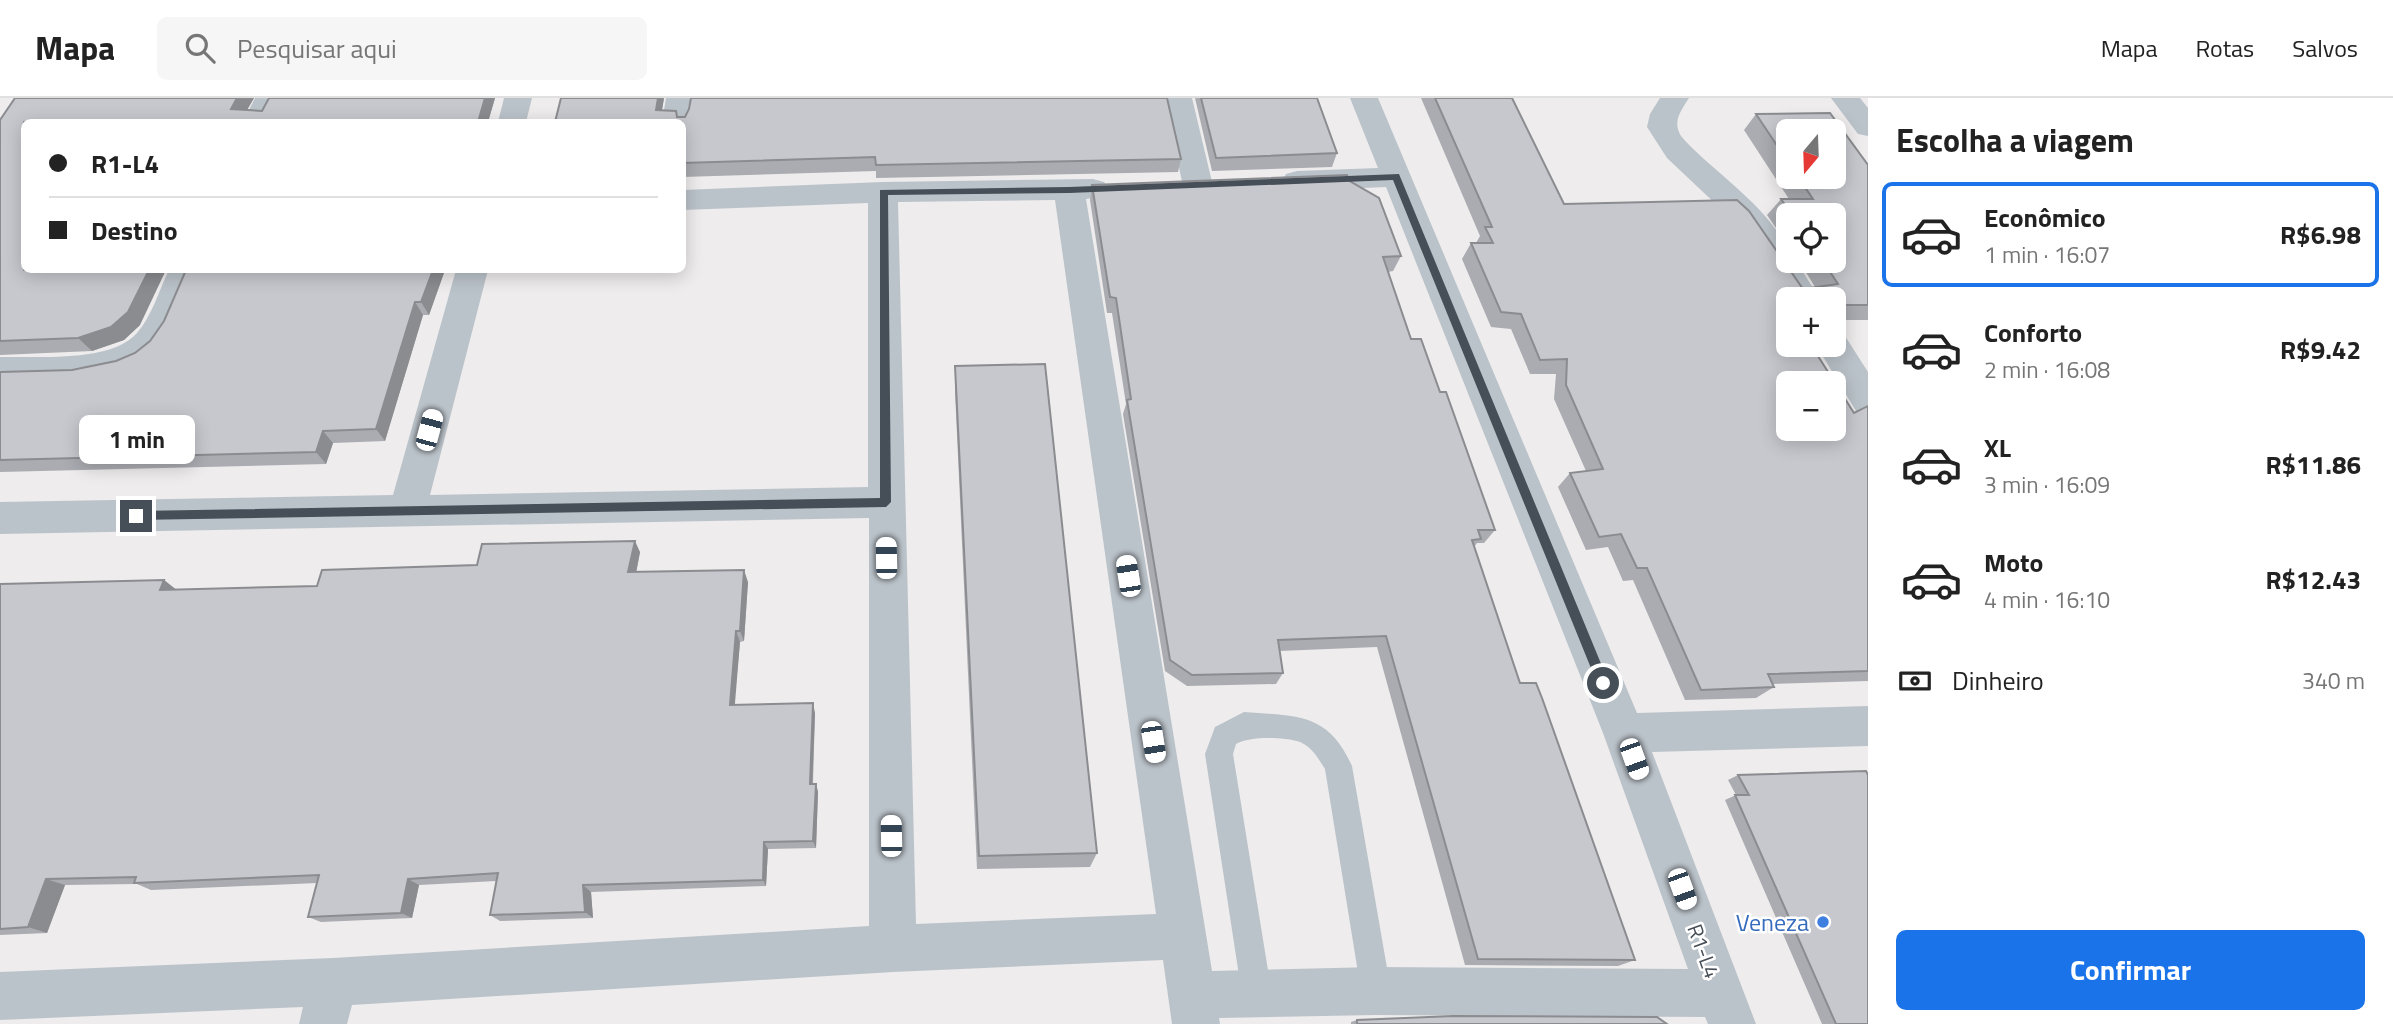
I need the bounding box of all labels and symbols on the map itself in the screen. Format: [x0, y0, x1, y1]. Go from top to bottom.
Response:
north arrow [1776, 119, 1846, 189]
car [414, 407, 445, 453]
callout: 1 min [78, 414, 194, 464]
route end [120, 500, 152, 532]
car [876, 537, 897, 579]
car [1115, 554, 1142, 598]
route start [1587, 667, 1619, 699]
car [1140, 720, 1167, 764]
car [1617, 736, 1652, 782]
car [881, 815, 902, 857]
car [1665, 866, 1700, 912]
place label: Veneza [1736, 904, 1809, 940]
marker: Veneza [1815, 914, 1831, 930]
street label: R1-L4 [1679, 919, 1729, 983]

